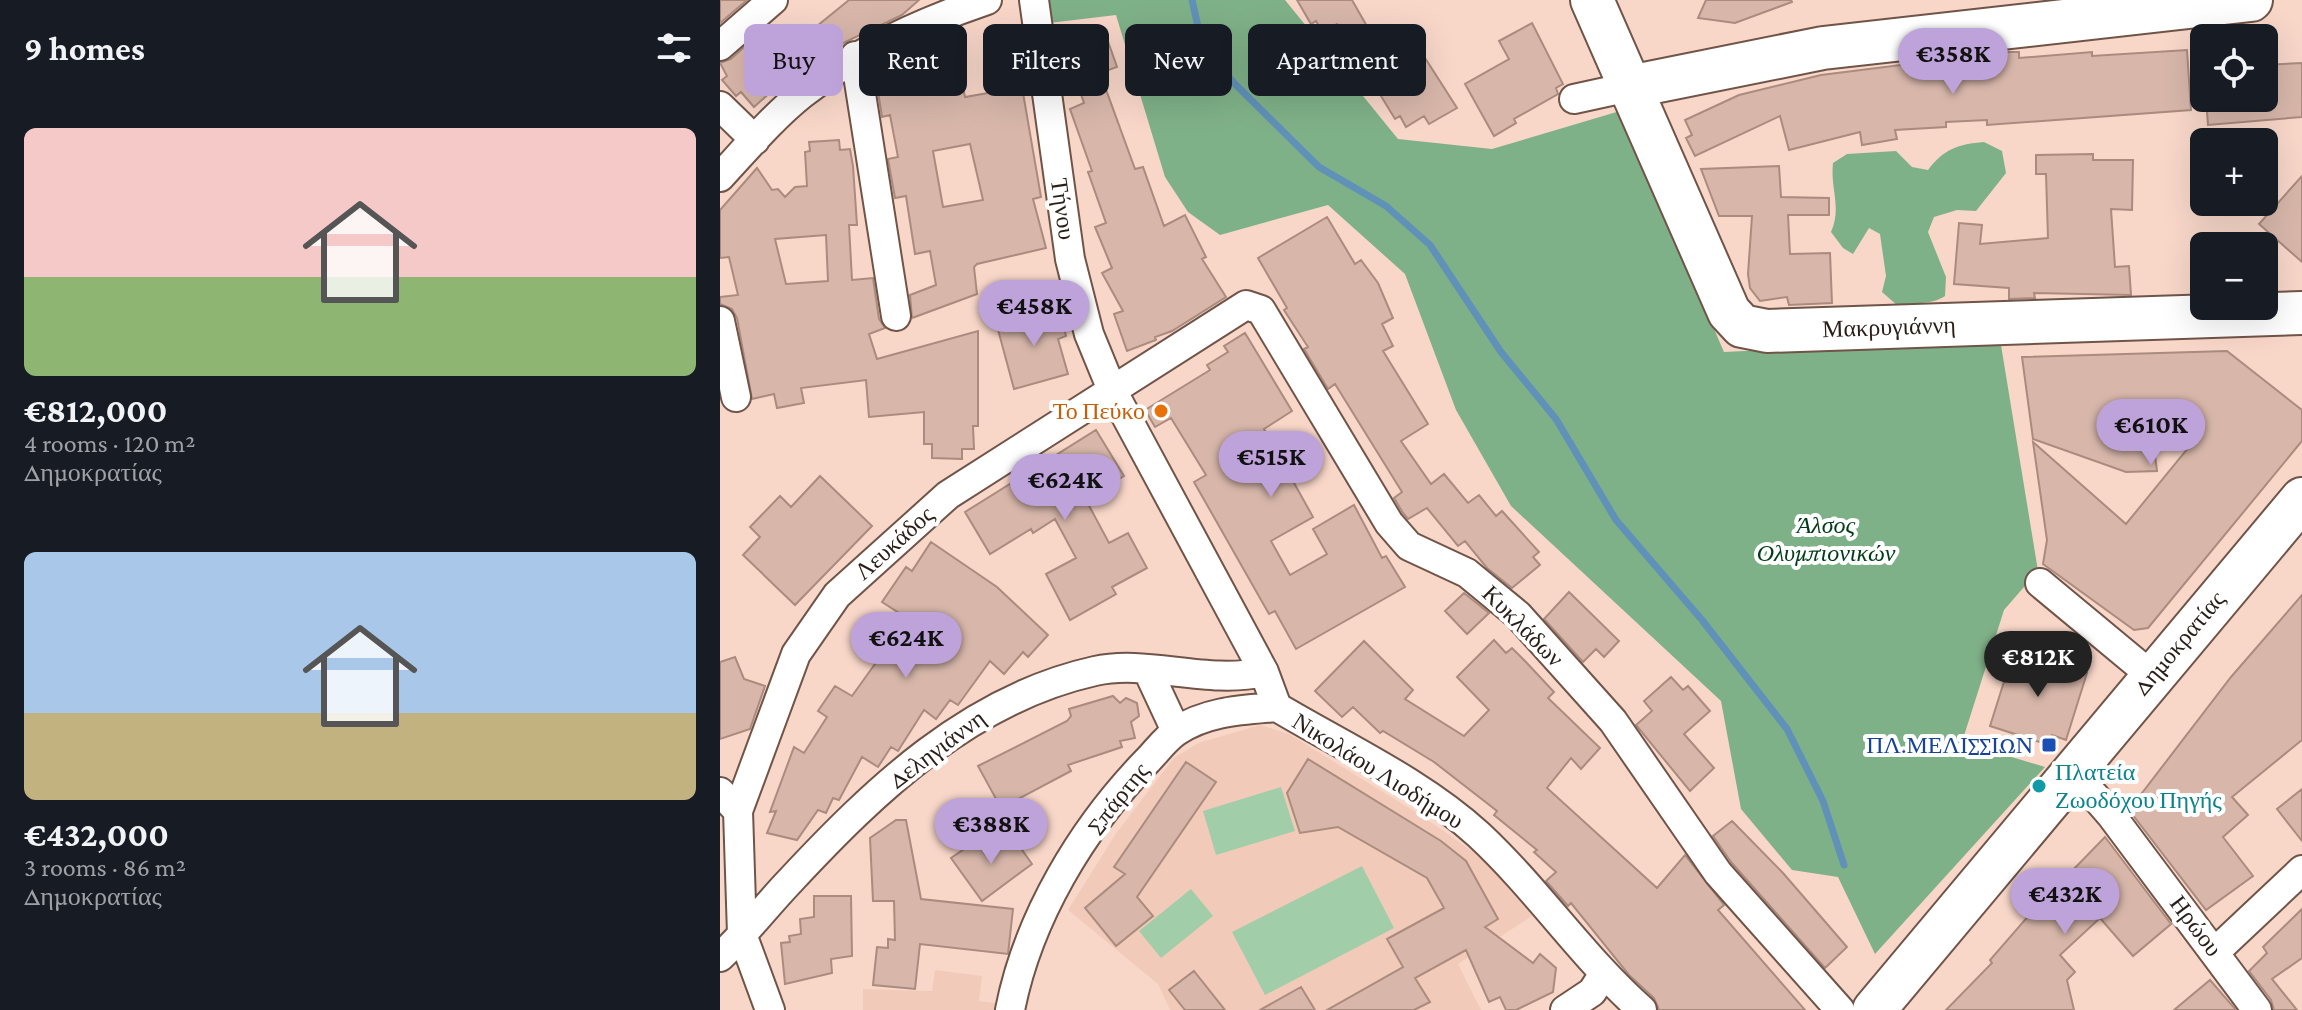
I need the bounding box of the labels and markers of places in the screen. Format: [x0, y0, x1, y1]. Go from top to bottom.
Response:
pin: €358K [1897, 28, 2009, 96]
pin: €458K [978, 280, 1090, 348]
place label: Το Πεύκο [1053, 397, 1145, 424]
pin: €610K [2095, 399, 2207, 467]
marker: Το Πεύκο [1152, 402, 1170, 420]
pin: €515K [1215, 431, 1327, 499]
pin: €624K [1009, 454, 1121, 522]
pin: €624K [850, 612, 962, 680]
pin: €812K [1982, 631, 2094, 699]
place label: ΠΛ.ΜΕΛΙΣΣΙΩΝ [1866, 731, 2033, 758]
marker: ΠΛ.ΜΕΛΙΣΣΙΩΝ [2040, 736, 2058, 754]
place label: Πλατεία Ζωοδόχου Πηγής [2055, 758, 2222, 813]
marker: Πλατεία Ζωοδόχου Πηγής [2030, 777, 2048, 795]
pin: €388K [935, 798, 1047, 866]
pin: €432K [2009, 868, 2121, 936]

